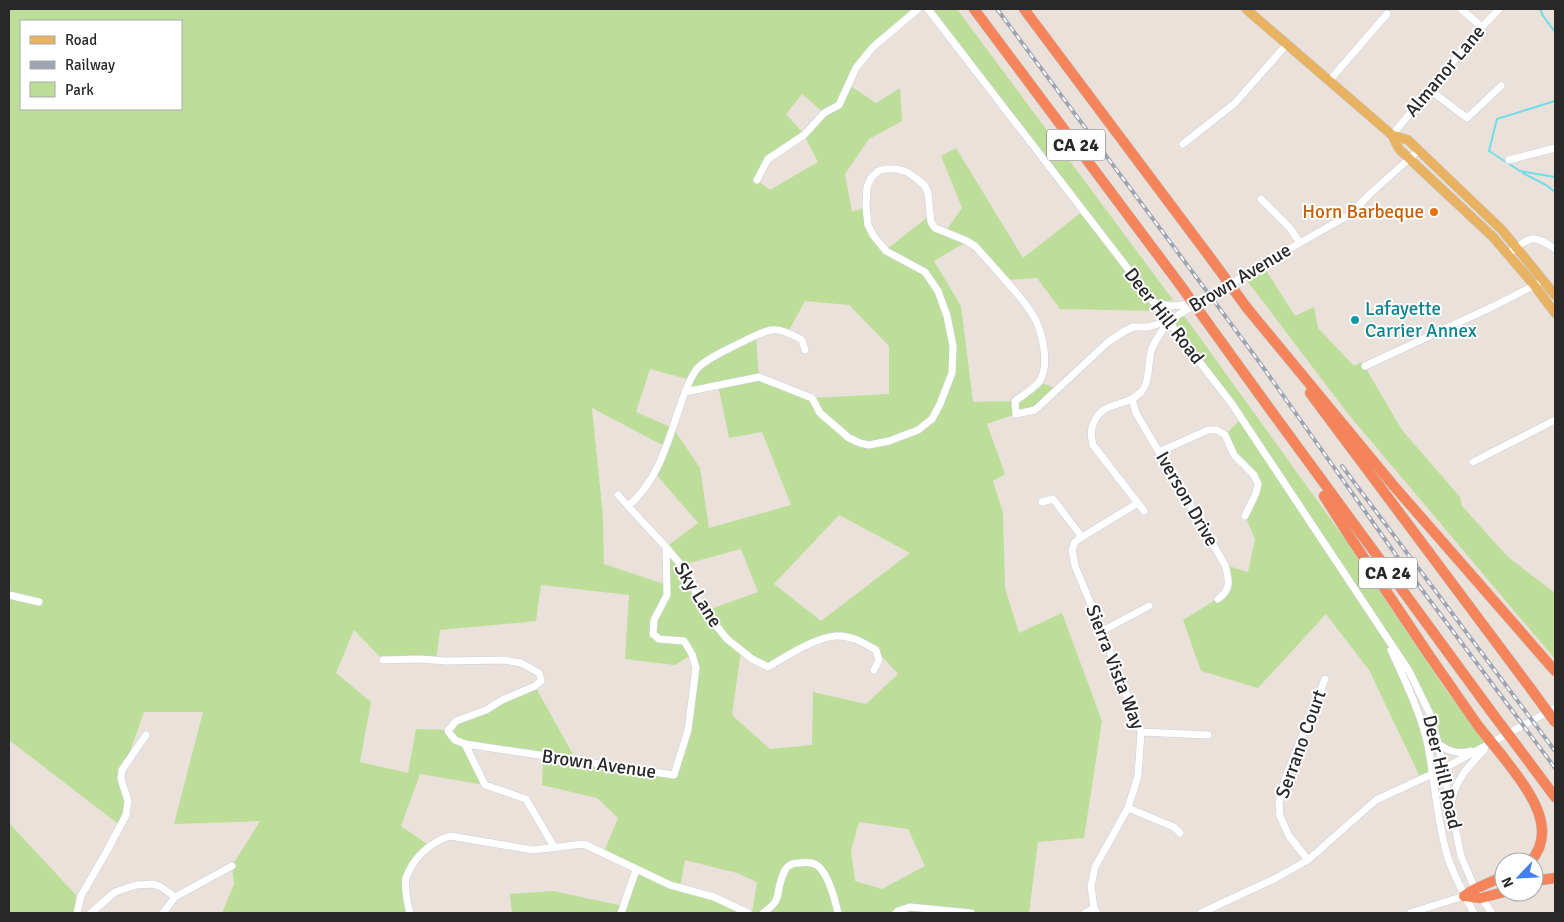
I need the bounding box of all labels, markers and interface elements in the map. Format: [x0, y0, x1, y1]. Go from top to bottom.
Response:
legend [20, 20, 182, 110]
street label: Almanor Lane [1400, 20, 1490, 122]
text: Road [65, 31, 97, 49]
text: Railway [65, 56, 115, 74]
text: Park [65, 81, 94, 99]
road number: CA 24 [1047, 130, 1105, 160]
place label: Horn Barbeque [1302, 200, 1424, 224]
marker: Horn Barbeque [1428, 206, 1440, 218]
street label: Brown Avenue [1184, 238, 1296, 318]
street label: Deer Hill Road [1119, 263, 1209, 369]
place label: Lafayette Carrier Annex [1365, 297, 1477, 343]
marker: Lafayette Carrier Annex [1349, 314, 1361, 326]
street label: Iverson Drive [1150, 447, 1224, 551]
street label: Sky Lane [669, 558, 727, 632]
road number: CA 24 [1359, 558, 1417, 588]
street label: Sierra Vista Way [1080, 601, 1150, 733]
street label: Serrano Court [1270, 686, 1332, 801]
street label: Deer Hill Road [1417, 713, 1467, 831]
street label: Brown Avenue [540, 744, 658, 784]
north arrow [1494, 852, 1544, 902]
text: N [1498, 874, 1517, 890]

